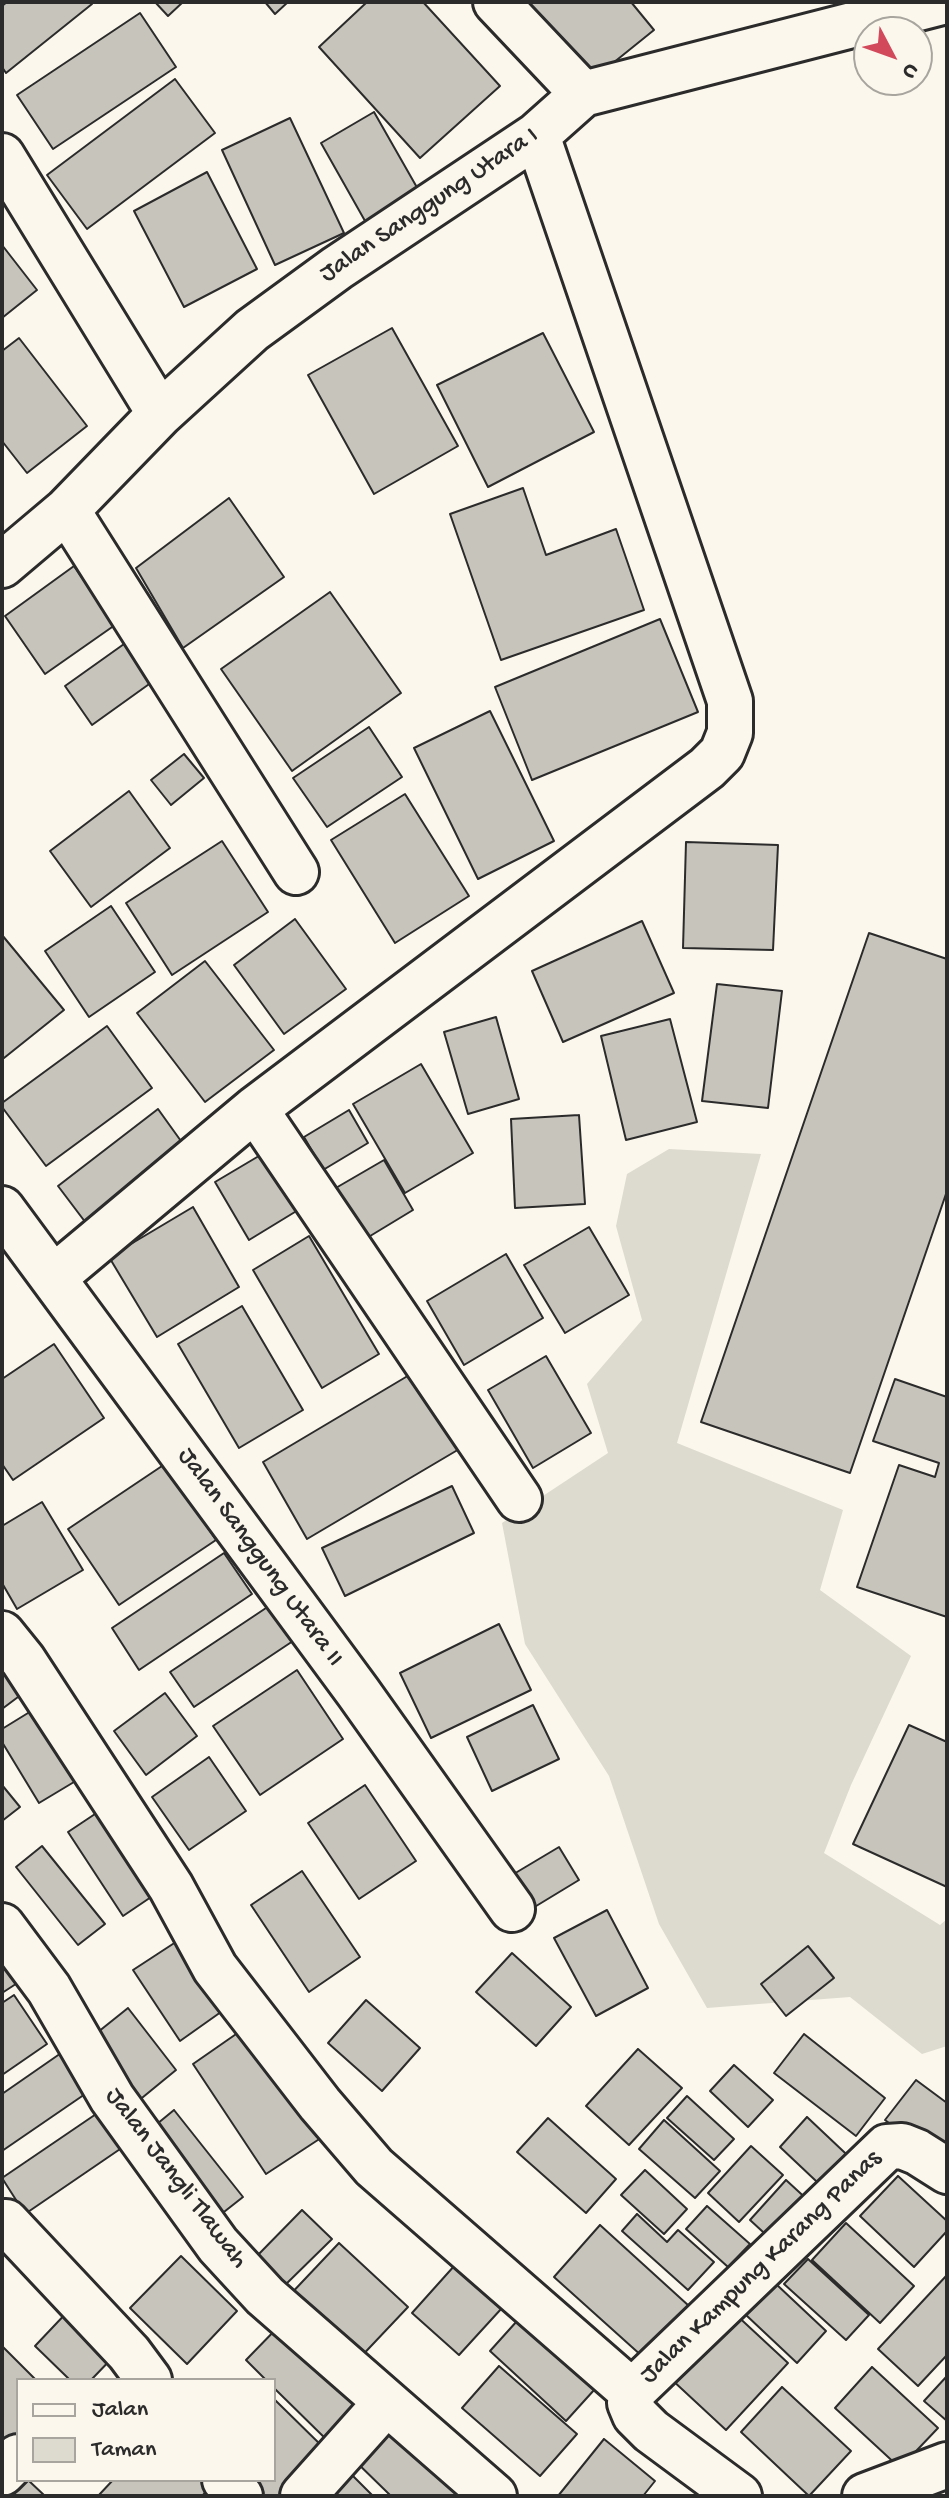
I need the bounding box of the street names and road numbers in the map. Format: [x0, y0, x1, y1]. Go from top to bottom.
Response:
street label: Jalan Sanggung Utara I [315, 121, 545, 291]
street label: Jalan Sanggung Utara II [169, 1442, 349, 1674]
street label: Jalan Jangli Tlawah [97, 2082, 253, 2276]
street label: Jalan Kampung Karang Panas [635, 2145, 889, 2391]

